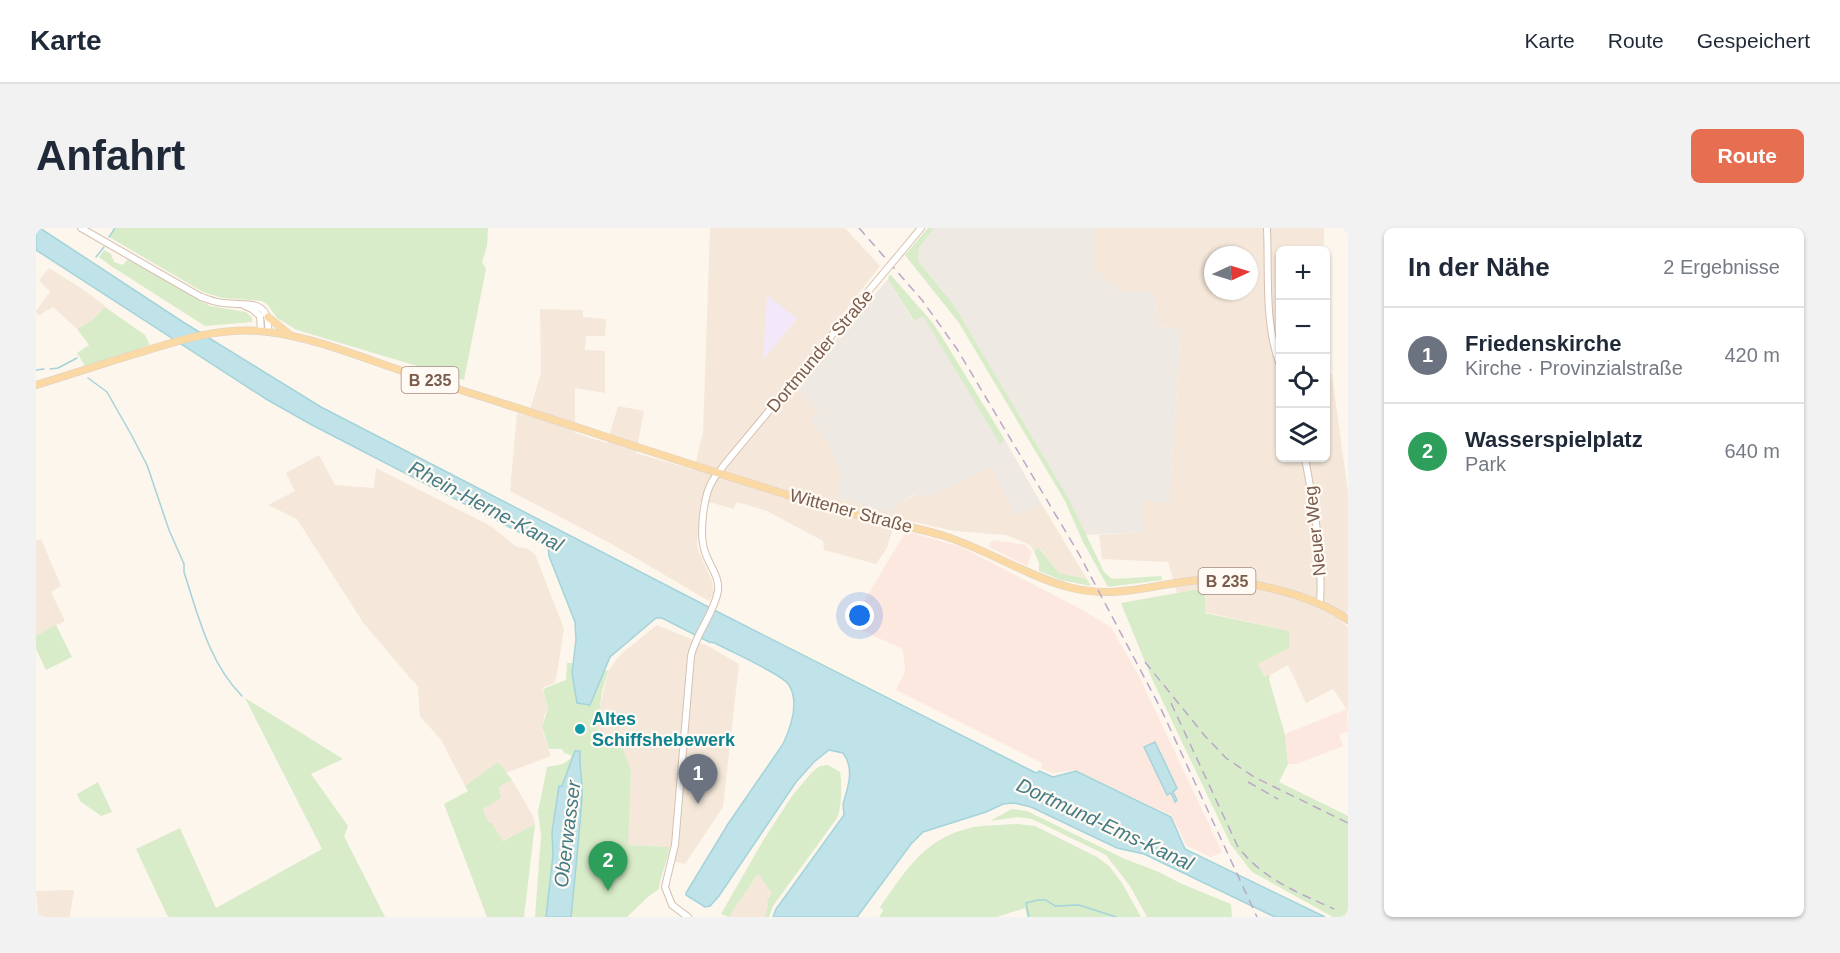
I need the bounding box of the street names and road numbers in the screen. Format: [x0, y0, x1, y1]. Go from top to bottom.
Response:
street label: Dortmunder Straße [763, 286, 877, 416]
road number: B 235 [402, 367, 458, 393]
street label: Wittener Straße [788, 485, 914, 537]
street label: Neuer Weg [1300, 485, 1330, 577]
road number: B 235 [1198, 568, 1256, 594]

